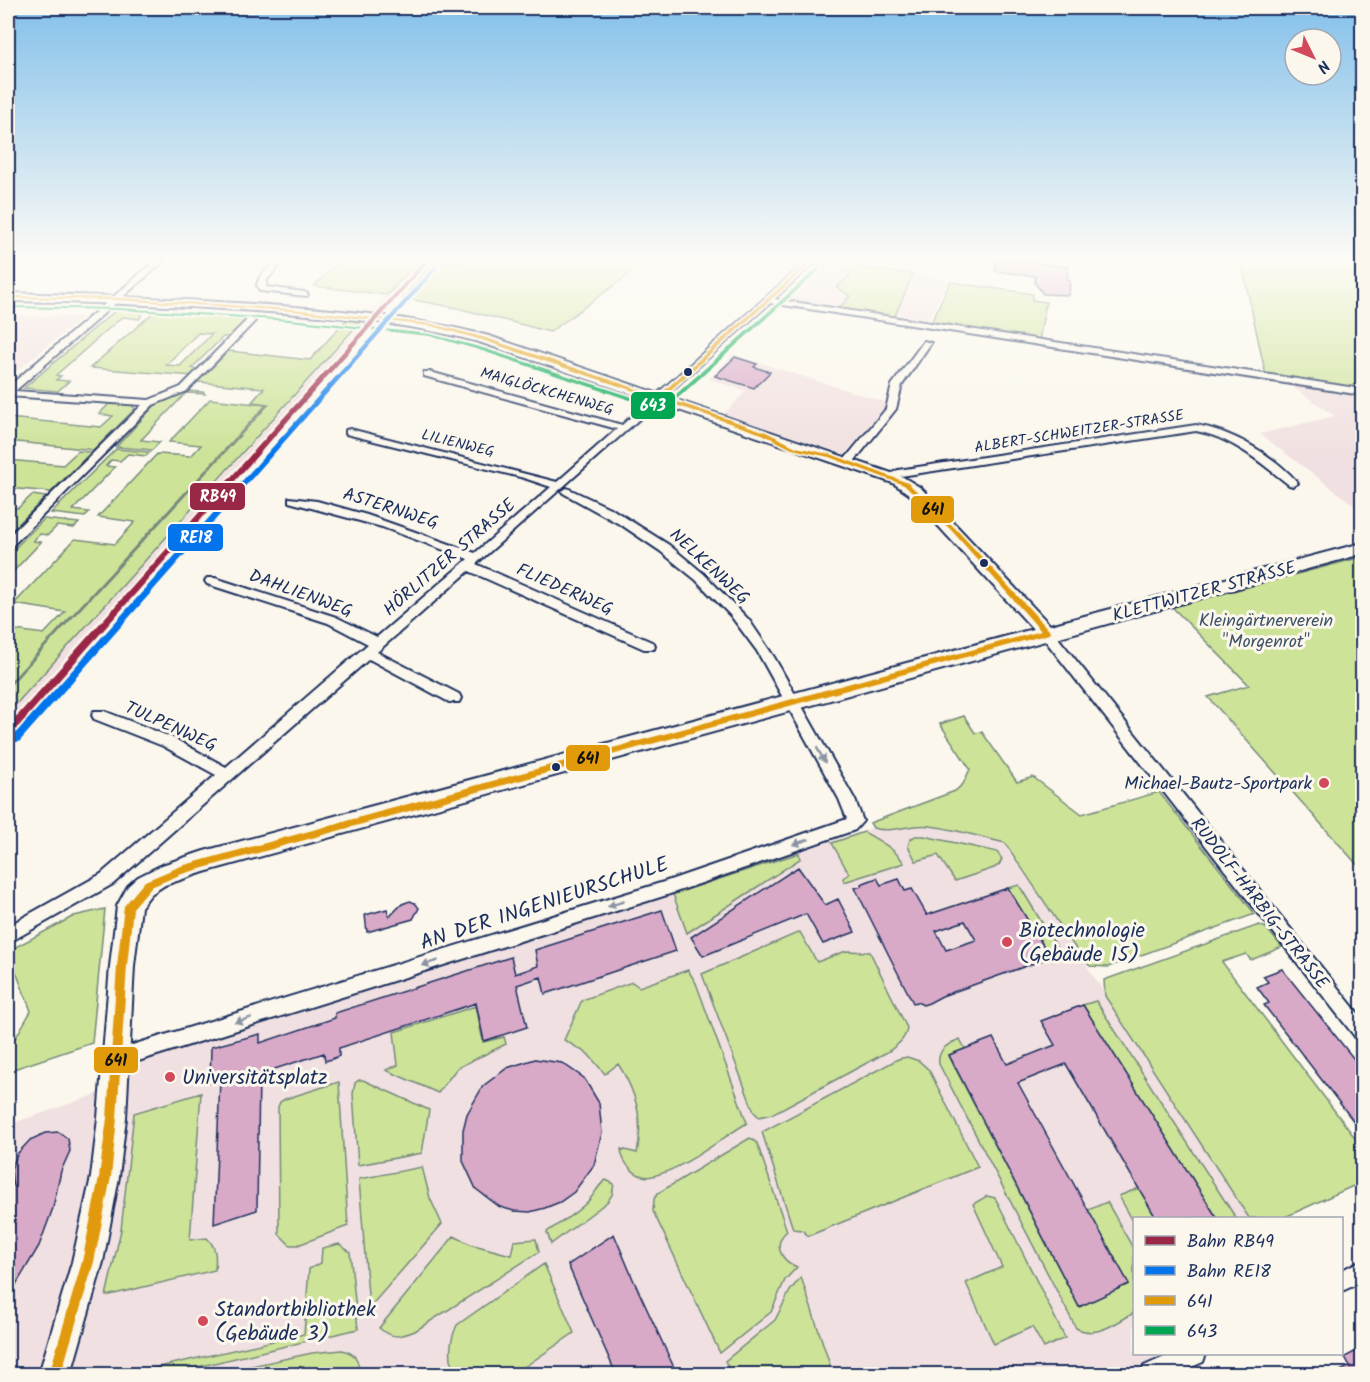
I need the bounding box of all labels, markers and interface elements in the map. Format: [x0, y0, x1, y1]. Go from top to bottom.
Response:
north arrow [1283, 27, 1343, 87]
text: N [1310, 54, 1335, 78]
street label: MAIGLÖCKCHENWEG [477, 361, 616, 422]
unlabelled marker [682, 366, 694, 378]
line badge: 643 [630, 391, 676, 420]
text: 643 [640, 394, 666, 419]
street label: ALBERT-SCHWEITZER-STRASSE [973, 403, 1187, 460]
street label: LILIENWEG [419, 423, 497, 465]
street label: ASTERNWEG [339, 480, 442, 539]
line badge: RB49 [189, 482, 246, 511]
text: RB49 [200, 485, 236, 510]
street label: HÖRLITZER STRASSE [377, 492, 523, 624]
line badge: 641 [910, 495, 955, 524]
text: 641 [922, 498, 944, 523]
street label: NELKENWEG [662, 522, 756, 612]
line badge: RE18 [167, 523, 224, 552]
text: RE18 [180, 526, 213, 551]
street label: KLETTWITZER STRASSE [1109, 554, 1300, 631]
street label: FLIEDERWEG [511, 556, 618, 625]
unlabelled marker [978, 557, 990, 569]
street label: DAHLIENWEG [245, 562, 356, 627]
park label: Kleingärtnerverein "Morgenrot" [1199, 607, 1333, 657]
street label: TULPENWEG [120, 694, 221, 761]
line badge: 641 [565, 744, 611, 772]
text: 641 [577, 747, 599, 772]
one-way arrow [816, 747, 826, 764]
unlabelled marker [550, 761, 562, 773]
place label: Michael-Bautz-Sportpark [1124, 770, 1313, 799]
marker: Michael-Bautz-Sportpark [1317, 776, 1331, 790]
street label: RUDOLF-HARBIG-STRASSE [1182, 812, 1336, 997]
one-way arrow [792, 838, 810, 848]
street label: AN DER INGENIEURSCHULE [416, 848, 674, 960]
one-way arrow [607, 900, 625, 909]
place label: Biotechnologie (Gebäude 15) [1019, 915, 1145, 972]
marker: Biotechnologie (Gebäude 15) [1000, 935, 1014, 949]
one-way arrow [421, 959, 439, 968]
one-way arrow [234, 1016, 252, 1026]
line badge: 641 [93, 1046, 139, 1074]
text: 641 [105, 1049, 127, 1074]
place label: Universitätsplatz [182, 1062, 327, 1095]
marker: Universitätsplatz [163, 1070, 177, 1084]
legend [1133, 1217, 1343, 1355]
text: Bahn RB49 [1187, 1228, 1274, 1257]
text: Bahn RE18 [1187, 1258, 1271, 1287]
text: 641 [1187, 1288, 1213, 1317]
place label: Standortbibliothek (Gebäude 3) [215, 1294, 376, 1351]
marker: Standortbibliothek (Gebäude 3) [196, 1314, 210, 1328]
text: 643 [1187, 1318, 1217, 1347]

